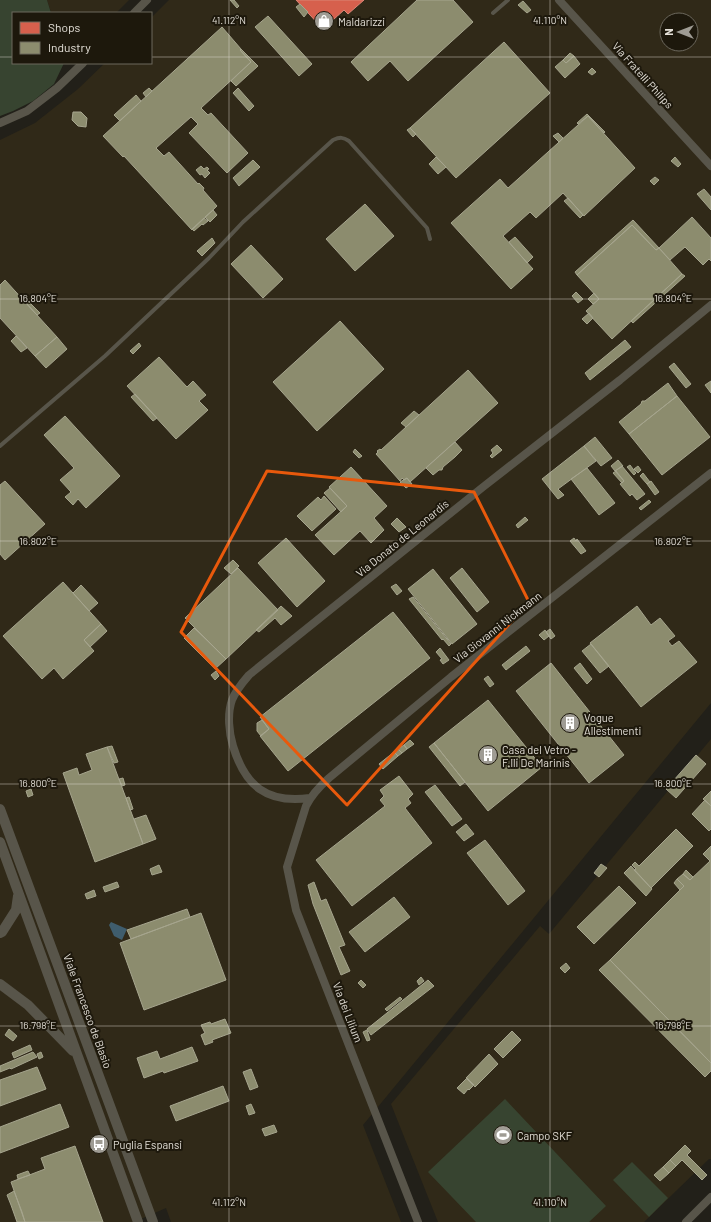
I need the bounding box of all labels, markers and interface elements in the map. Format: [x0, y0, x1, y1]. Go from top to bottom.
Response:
shop icon: Maldarizzi [313, 10, 335, 32]
legend [12, 12, 152, 64]
north arrow [659, 12, 699, 52]
text: 41.112°N [212, 14, 246, 26]
text: 41.110°N [533, 14, 567, 26]
place label: Maldarizzi [338, 15, 385, 28]
text: Shops [48, 20, 81, 34]
text: N [662, 28, 675, 36]
street label: Via Fratelli Philips [610, 39, 676, 111]
text: Industry [48, 40, 91, 54]
text: 16.804°E [19, 292, 57, 304]
text: 16.804°E [654, 292, 692, 304]
street label: Via Donato de Leonardis [353, 497, 451, 579]
text: 16.802°E [19, 535, 57, 547]
text: 16.802°E [654, 535, 692, 547]
street label: Via Giovanni Nickmann [450, 589, 544, 665]
place label: Vogue Allestimenti [584, 711, 641, 737]
building icon: Vogue Allestimenti [559, 712, 581, 734]
place label: Casa del Vetro - F.lli De Marinis [502, 743, 576, 769]
building icon: Casa del Vetro - F.lli De Marinis [477, 744, 499, 766]
text: 16.800°E [19, 777, 57, 789]
text: 16.800°E [654, 777, 692, 789]
street label: Viale Francesco de Blasio [61, 952, 115, 1070]
street label: Via dei Lilium [331, 980, 365, 1044]
text: 16.798°E [20, 1019, 56, 1031]
text: 16.798°E [655, 1019, 691, 1031]
sports icon: Campo SKF [492, 1124, 514, 1146]
place label: Campo SKF [517, 1129, 572, 1142]
bus stop icon: Puglia Espansi [88, 1133, 110, 1155]
place label: Puglia Espansi [113, 1138, 182, 1151]
text: 41.112°N [212, 1196, 246, 1208]
text: 41.110°N [533, 1196, 567, 1208]

